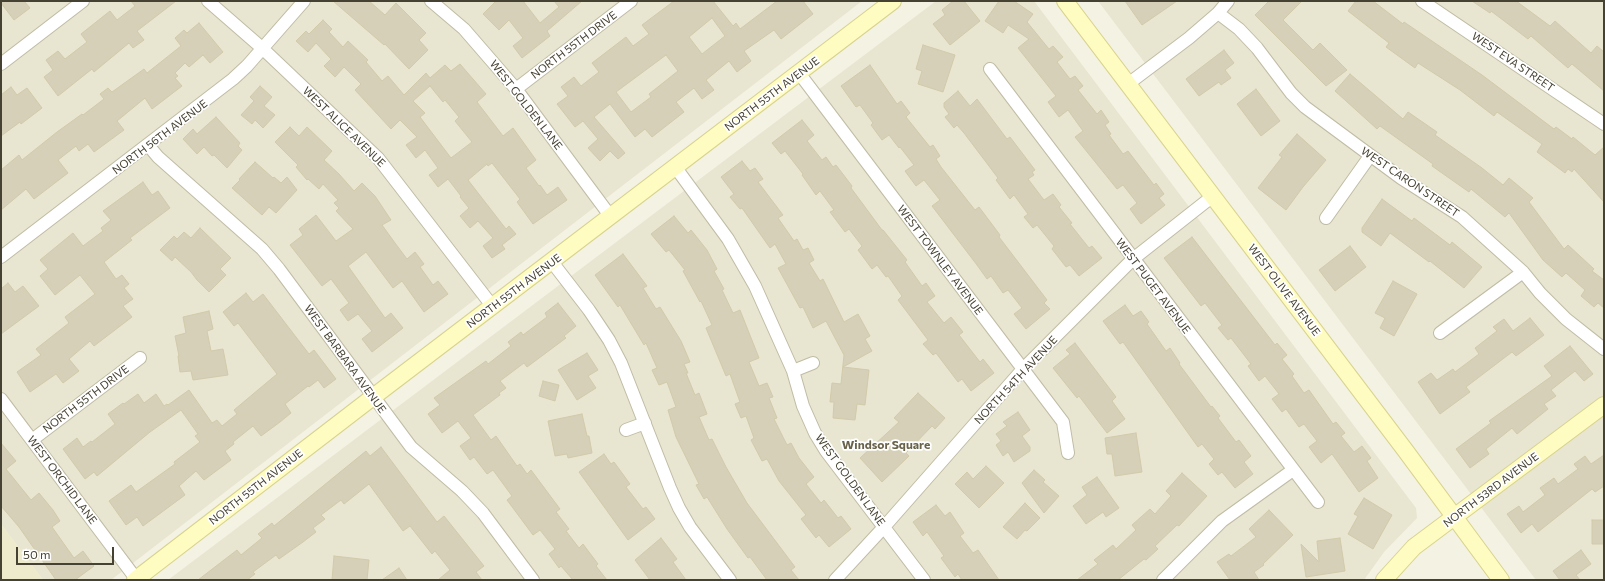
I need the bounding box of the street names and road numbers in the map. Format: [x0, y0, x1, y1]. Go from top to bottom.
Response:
street label: NORTH 55TH DRIVE [528, 8, 620, 82]
street label: WEST EVA STREET [1469, 29, 1557, 95]
street label: NORTH 55TH AVENUE [722, 54, 822, 134]
street label: WEST GOLDEN LANE [487, 57, 565, 153]
street label: WEST ALICE AVENUE [300, 84, 388, 170]
street label: NORTH 56TH AVENUE [110, 97, 210, 177]
street label: WEST CARON STREET [1358, 144, 1462, 220]
street label: WEST TOWNLEY AVENUE [894, 203, 986, 317]
street label: WEST PUGET AVENUE [1113, 236, 1193, 336]
street label: WEST OLIVE AVENUE [1245, 242, 1323, 338]
street label: NORTH 55TH AVENUE [464, 251, 564, 331]
street label: WEST BARBARA AVENUE [301, 302, 389, 416]
street label: NORTH 54TH AVENUE [972, 333, 1060, 427]
street label: NORTH 55TH DRIVE [40, 362, 132, 436]
street label: WEST GOLDEN LANE [812, 432, 888, 528]
street label: WEST ORCHID LANE [24, 433, 100, 527]
street label: NORTH 55TH AVENUE [206, 446, 306, 528]
street label: NORTH 53RD AVENUE [1441, 450, 1541, 530]

